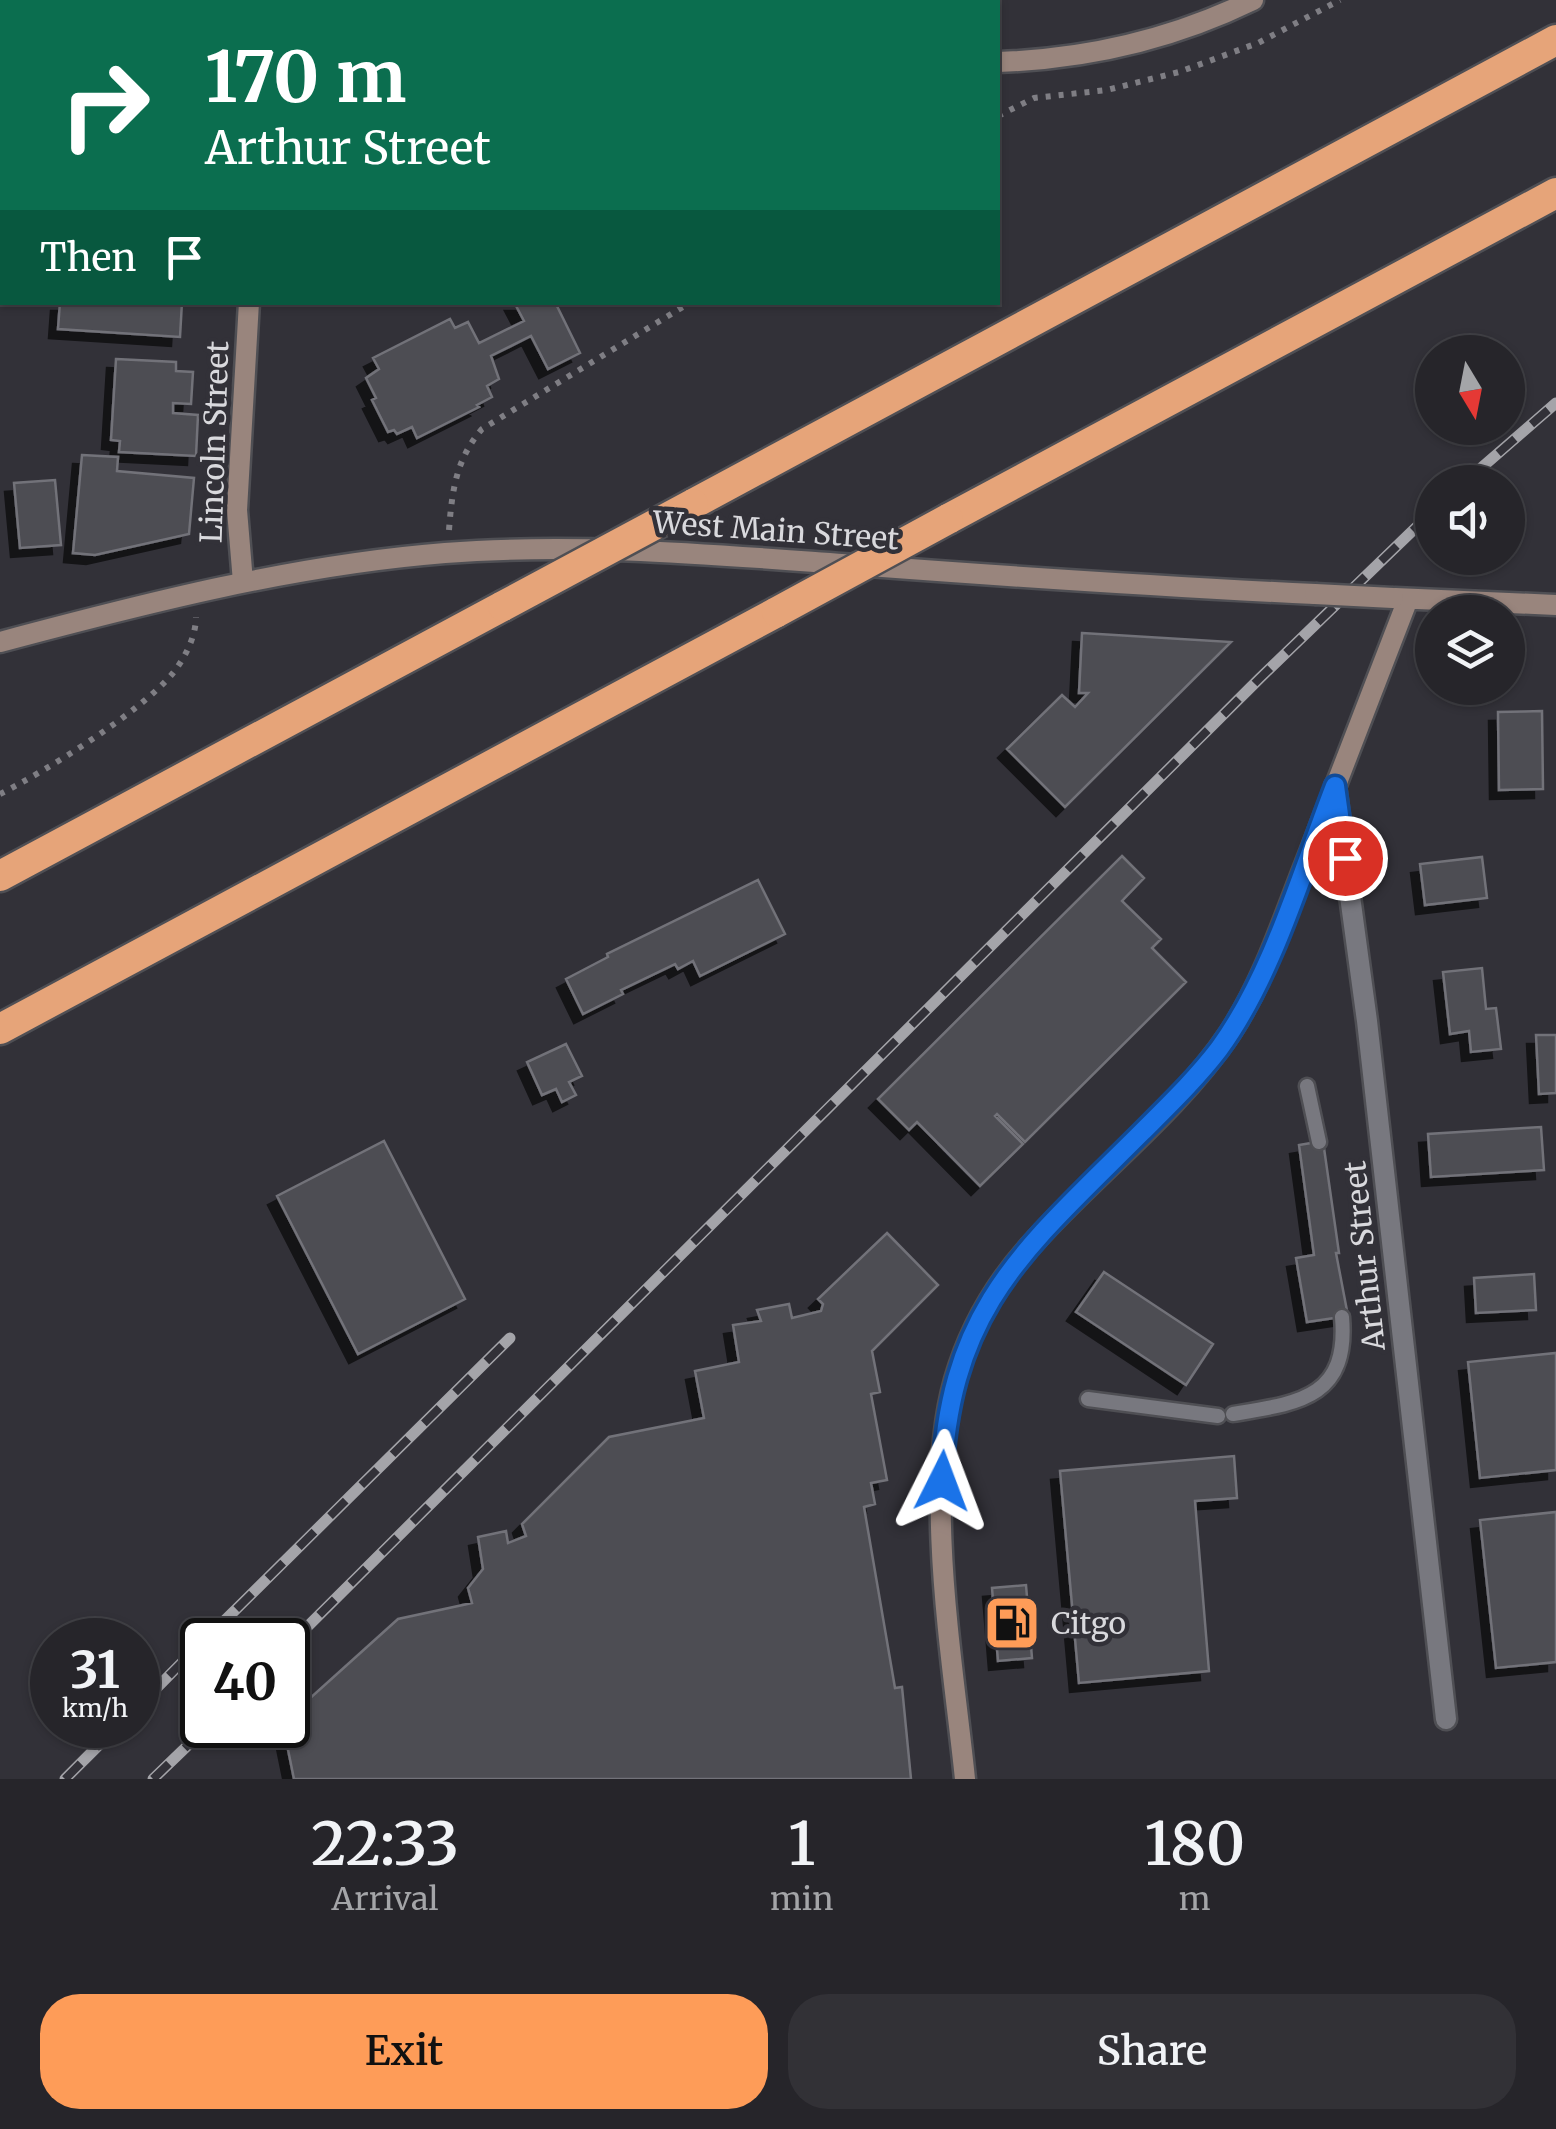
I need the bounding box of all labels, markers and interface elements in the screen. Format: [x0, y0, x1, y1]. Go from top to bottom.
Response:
text: 170 m [205, 33, 406, 121]
icon: right [40, 40, 170, 170]
text: Arthur Street [205, 120, 491, 176]
icon: arrive [157, 230, 212, 285]
text: Then [40, 234, 137, 281]
north arrow [1415, 335, 1525, 445]
map controls [1415, 335, 1525, 705]
street label: Lincoln Street [191, 340, 237, 544]
button: sound [1415, 465, 1525, 575]
street label: West Main Street [651, 502, 901, 558]
button: layers [1415, 595, 1525, 705]
pin [1303, 816, 1388, 901]
icon: arrive [1318, 831, 1373, 886]
street label: Arthur Street [1335, 1159, 1393, 1354]
position arrow [890, 1429, 994, 1533]
fuel station icon: Citgo [982, 1593, 1042, 1653]
place label: Citgo [1051, 1604, 1126, 1642]
speed limit sign: 40 [180, 1618, 310, 1748]
text: 31 [70, 1639, 120, 1702]
text: km/h [62, 1692, 128, 1724]
text: 22:33 [311, 1806, 459, 1881]
text: 1 [788, 1806, 815, 1881]
text: 180 [1144, 1806, 1245, 1881]
text: Arrival [332, 1879, 438, 1919]
text: min [770, 1879, 833, 1919]
text: m [1179, 1879, 1211, 1919]
button: Exit [40, 1994, 768, 2109]
button: Share [788, 1994, 1516, 2109]

